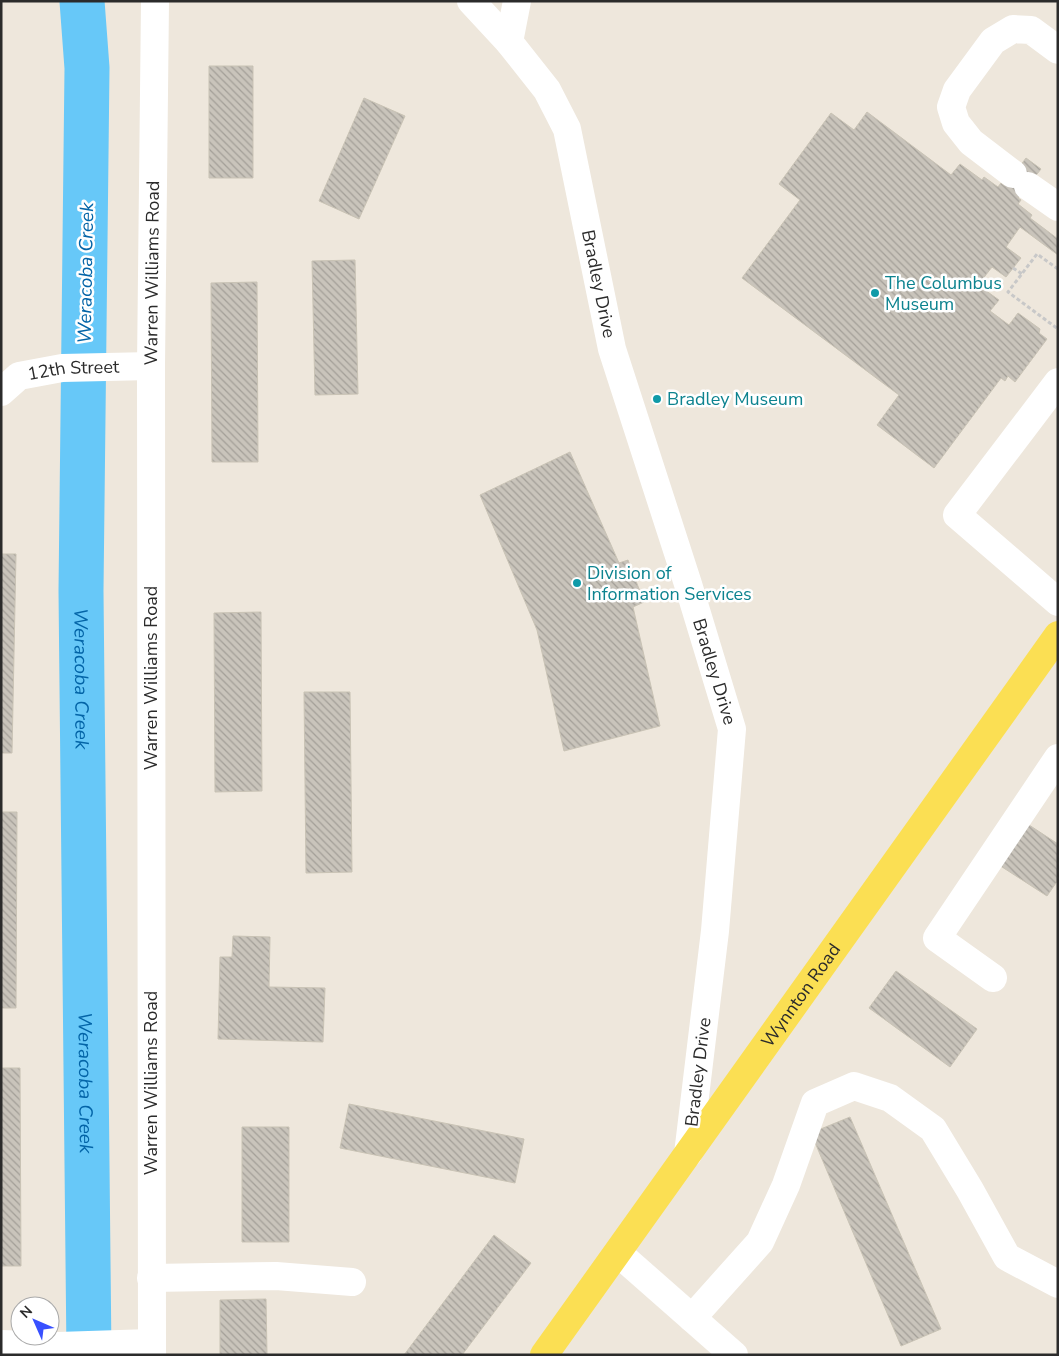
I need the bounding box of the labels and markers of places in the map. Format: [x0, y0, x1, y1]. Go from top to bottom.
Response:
place label: The Columbus Museum [885, 271, 1002, 316]
marker: The Columbus Museum [869, 287, 881, 299]
place label: Bradley Museum [667, 387, 803, 411]
marker: Bradley Museum [651, 393, 663, 405]
place label: Division of Information Services [587, 561, 752, 606]
marker: Division of Information Services [571, 577, 583, 589]

